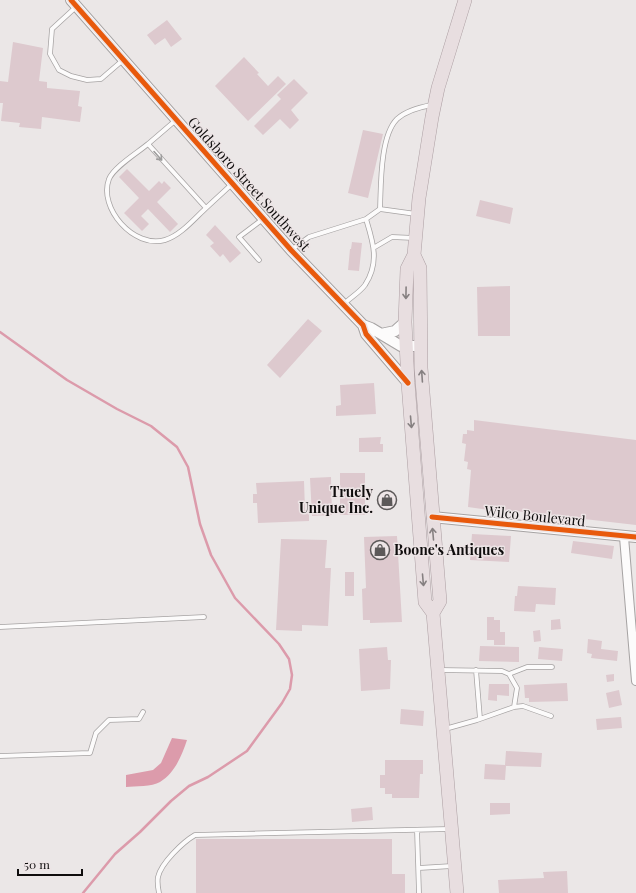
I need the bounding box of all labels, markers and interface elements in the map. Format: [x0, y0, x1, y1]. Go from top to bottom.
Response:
street label: Goldsboro Street Southwest [184, 112, 316, 256]
one-way arrow [154, 151, 163, 161]
one-way arrow [402, 286, 410, 299]
one-way arrow [418, 370, 425, 383]
one-way arrow [408, 415, 415, 428]
place label: Truely Unique Inc. [299, 482, 374, 517]
shop icon: Truely Unique Inc. [376, 489, 398, 511]
street label: Wilco Boulevard [483, 501, 587, 530]
one-way arrow [430, 528, 437, 541]
shop icon: Boone's Antiques [369, 539, 391, 561]
place label: Boone's Antiques [394, 540, 504, 559]
one-way arrow [420, 573, 427, 586]
scale bar [18, 851, 82, 877]
text: 50 m [24, 856, 50, 872]

